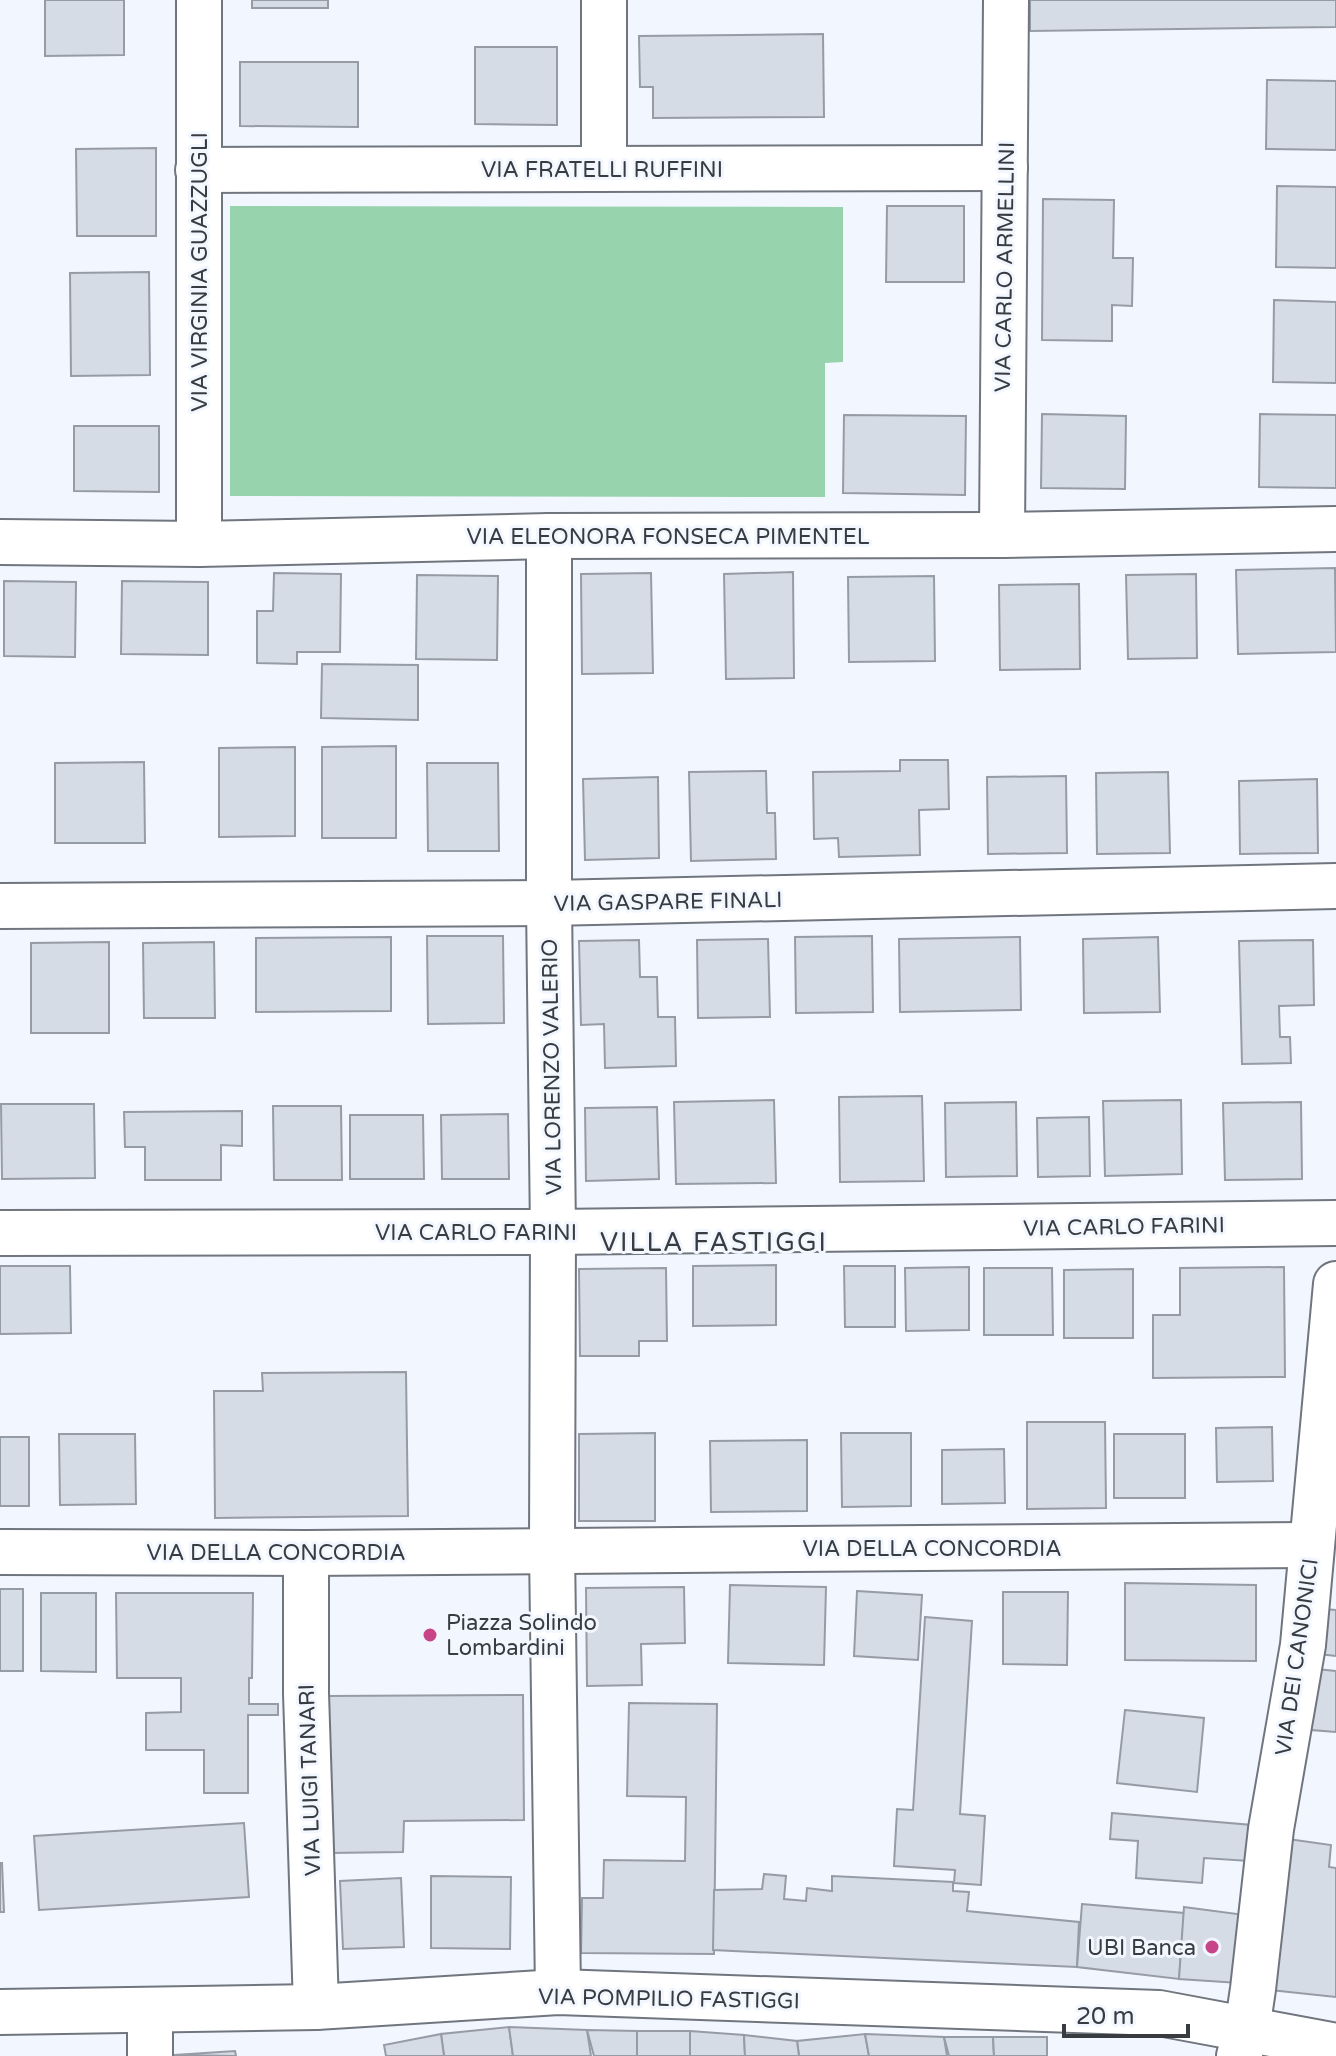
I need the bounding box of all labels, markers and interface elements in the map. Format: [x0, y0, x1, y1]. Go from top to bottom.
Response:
street label: VIA VIRGINIA GUAZZUGLI [187, 132, 213, 412]
street label: VIA CARLO ARMELLINI [990, 142, 1020, 392]
street label: VIA FRATELLI RUFFINI [481, 157, 723, 183]
street label: VIA ELEONORA FONSECA PIMENTEL [467, 524, 870, 550]
street label: VIA GASPARE FINALI [554, 887, 783, 917]
street label: VIA LORENZO VALERIO [537, 939, 567, 1195]
street label: VIA CARLO FARINI [1023, 1212, 1225, 1242]
street label: VIA CARLO FARINI [375, 1220, 577, 1246]
district label: VILLA FASTIGGI [600, 1227, 828, 1258]
street label: VIA DELLA CONCORDIA [802, 1536, 1062, 1562]
street label: VIA DELLA CONCORDIA [146, 1540, 406, 1566]
street label: VIA DEI CANONICI [1270, 1557, 1324, 1757]
place label: Piazza Solindo Lombardini [446, 1610, 597, 1661]
marker: Piazza Solindo Lombardini [421, 1626, 439, 1644]
street label: VIA LUIGI TANARI [294, 1684, 326, 1876]
place label: UBI Banca [1087, 1935, 1196, 1961]
marker: UBI Banca [1203, 1938, 1221, 1956]
street label: VIA POMPILIO FASTIGGI [538, 1984, 800, 2014]
scale bar [1064, 1988, 1188, 2038]
text: 20 m [1076, 2002, 1134, 2031]

